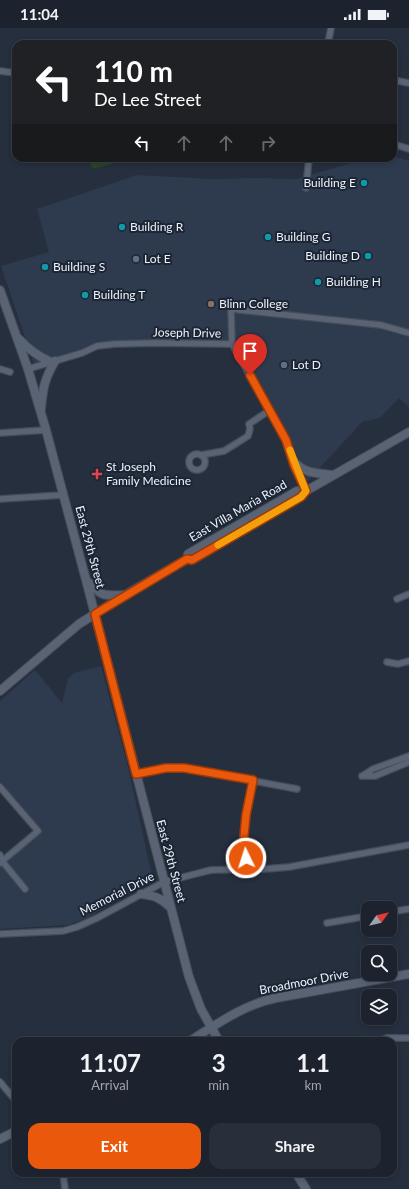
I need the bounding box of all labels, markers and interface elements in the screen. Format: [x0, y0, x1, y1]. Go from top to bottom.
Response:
text: 11:04 [20, 5, 59, 23]
text: 110 m [94, 54, 173, 88]
icon: left [28, 56, 80, 108]
text: De Lee Street [94, 88, 201, 110]
icon: left [131, 132, 153, 154]
icon: ahead [173, 132, 195, 154]
icon: ahead [215, 132, 237, 154]
icon: right [257, 132, 279, 154]
place label: Building E [303, 175, 356, 190]
marker: Building E [359, 178, 369, 188]
place label: Building R [130, 219, 184, 234]
marker: Building R [117, 222, 127, 232]
place label: Building G [276, 229, 331, 244]
marker: Building G [263, 232, 273, 242]
place label: Building D [305, 248, 360, 263]
place label: Lot E [144, 251, 171, 266]
marker: Building D [363, 251, 373, 261]
marker: Lot E [131, 254, 141, 264]
place label: Building S [53, 259, 105, 274]
marker: Building S [40, 262, 50, 272]
place label: Building H [326, 274, 381, 289]
marker: Building H [313, 277, 323, 287]
place label: Building T [93, 287, 145, 302]
marker: Building T [80, 290, 90, 300]
place label: Blinn College [219, 296, 288, 311]
marker: Blinn College [206, 299, 216, 309]
street label: Joseph Drive [153, 324, 221, 341]
pin [233, 334, 267, 375]
icon: arrive [239, 340, 261, 362]
place label: Lot D [292, 357, 321, 372]
marker: Lot D [279, 360, 289, 370]
place label: St Joseph Family Medicine [106, 459, 191, 488]
marker: St Joseph Family Medicine [91, 468, 103, 480]
street label: East Villa Maria Road [186, 476, 289, 545]
street label: East 29th Street [72, 504, 109, 591]
street label: East 29th Street [153, 818, 190, 905]
position arrow [225, 837, 267, 879]
street label: Memorial Drive [77, 868, 157, 919]
north arrow [361, 901, 397, 937]
map controls [361, 901, 397, 1025]
button: search [361, 945, 397, 981]
street label: Broadmoor Drive [258, 966, 350, 998]
button: layers [361, 989, 397, 1025]
text: 11:07 [79, 1048, 141, 1077]
text: 3 [212, 1048, 226, 1077]
text: 1.1 [296, 1048, 330, 1077]
text: Arrival [91, 1077, 129, 1093]
text: min [208, 1077, 229, 1093]
text: km [304, 1077, 322, 1093]
button: Exit [28, 1123, 201, 1169]
button: Share [209, 1123, 381, 1169]

